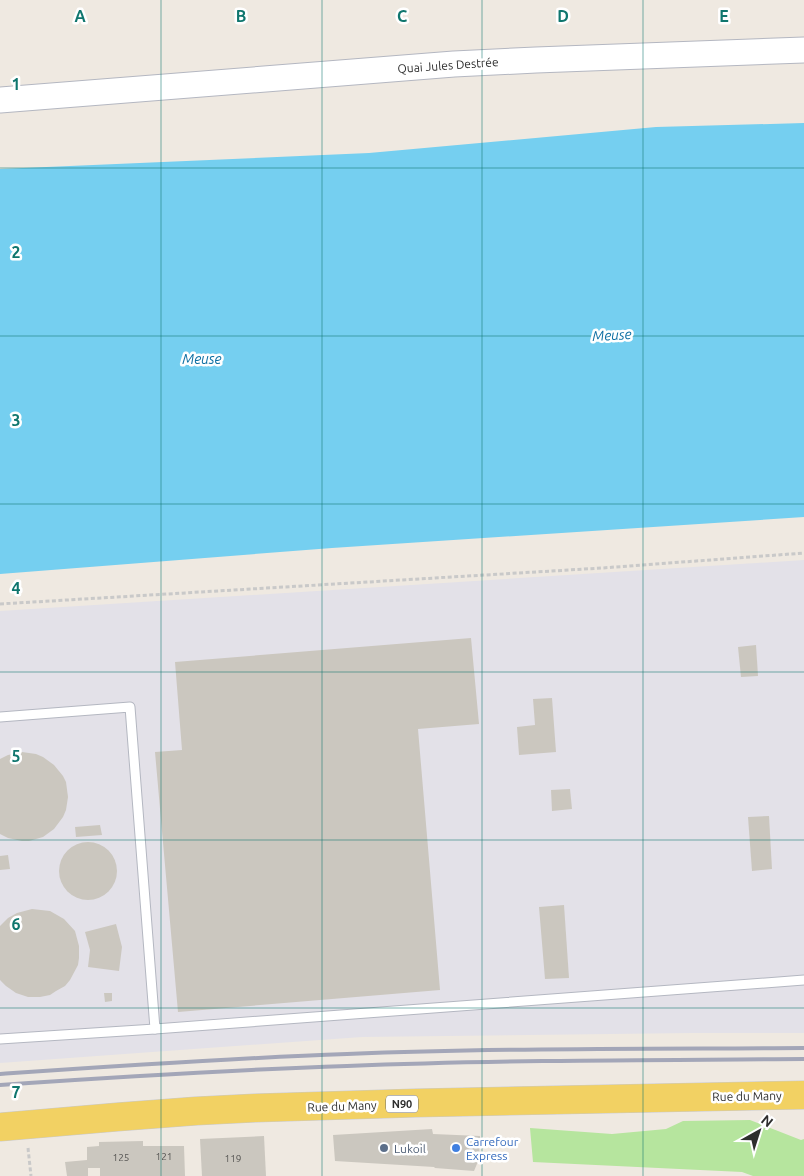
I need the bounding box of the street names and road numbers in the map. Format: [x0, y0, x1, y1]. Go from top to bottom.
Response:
street label: Quai Jules Destrée [397, 55, 499, 75]
street label: Rue du Many [712, 1089, 782, 1103]
road number: N90 [386, 1096, 418, 1112]
street label: Rue du Many [307, 1098, 377, 1114]

